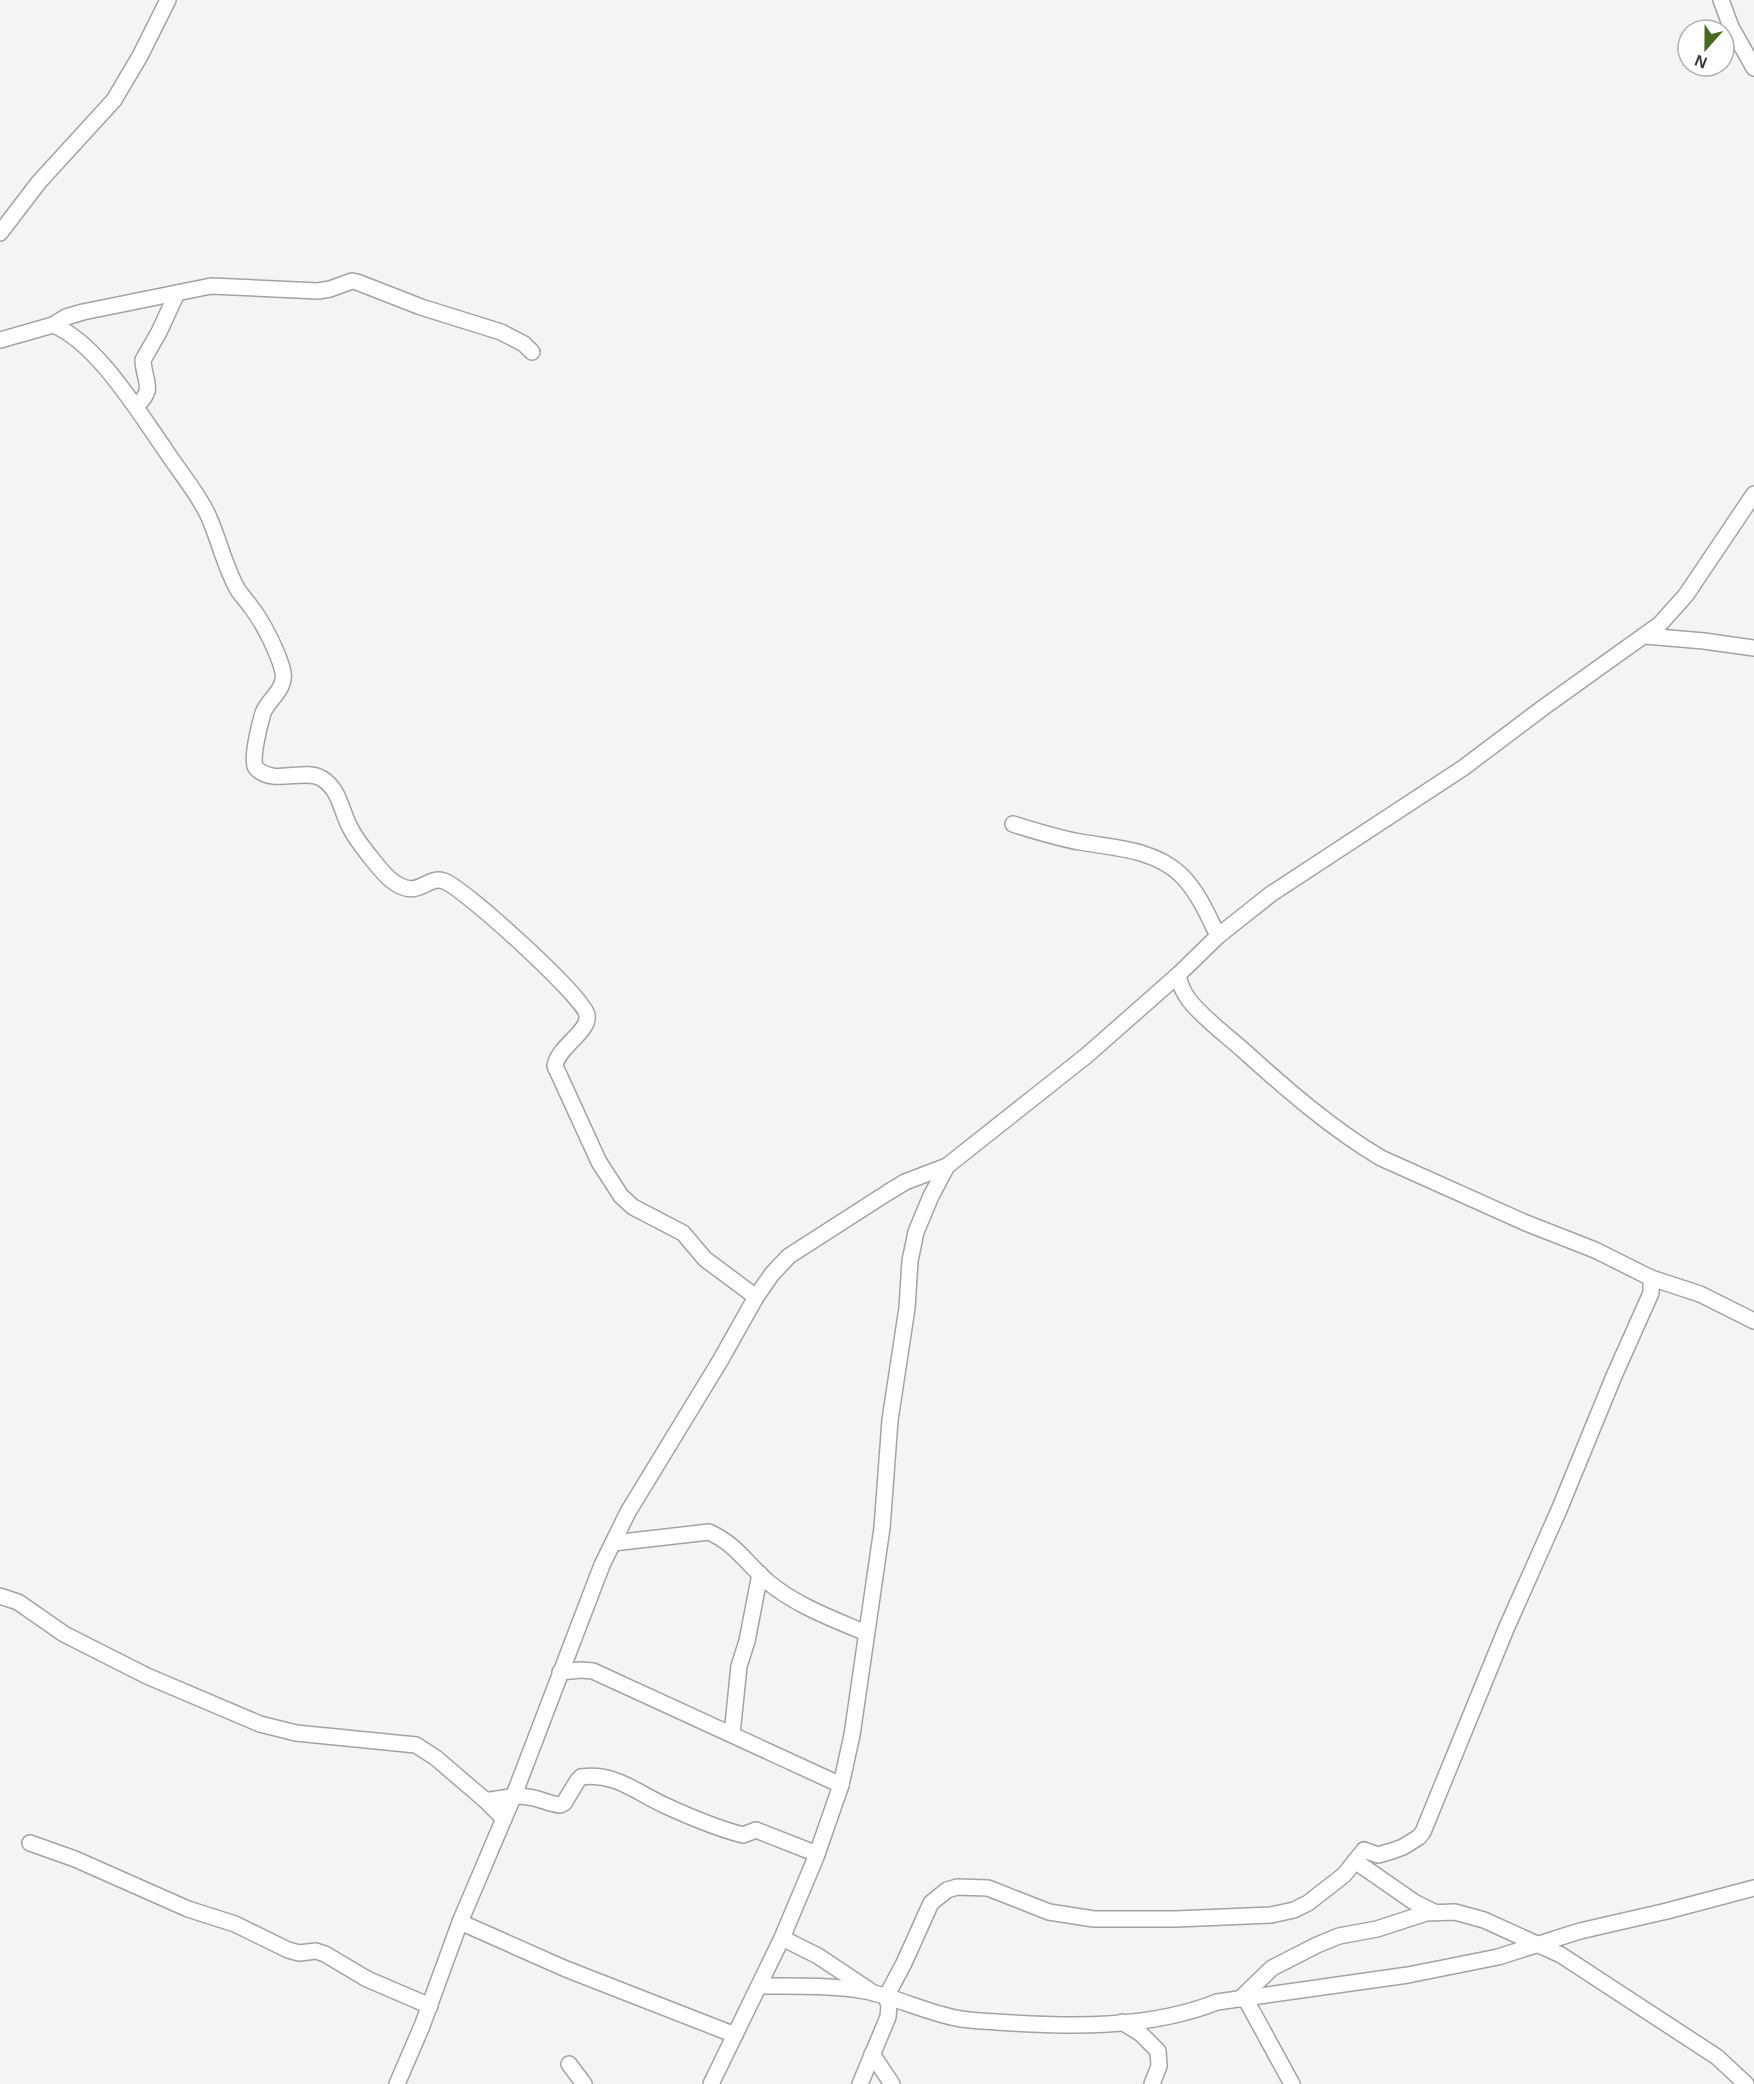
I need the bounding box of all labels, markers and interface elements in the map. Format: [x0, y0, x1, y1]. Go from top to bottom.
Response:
north arrow [1676, 18, 1736, 78]
text: N [1692, 52, 1709, 72]

